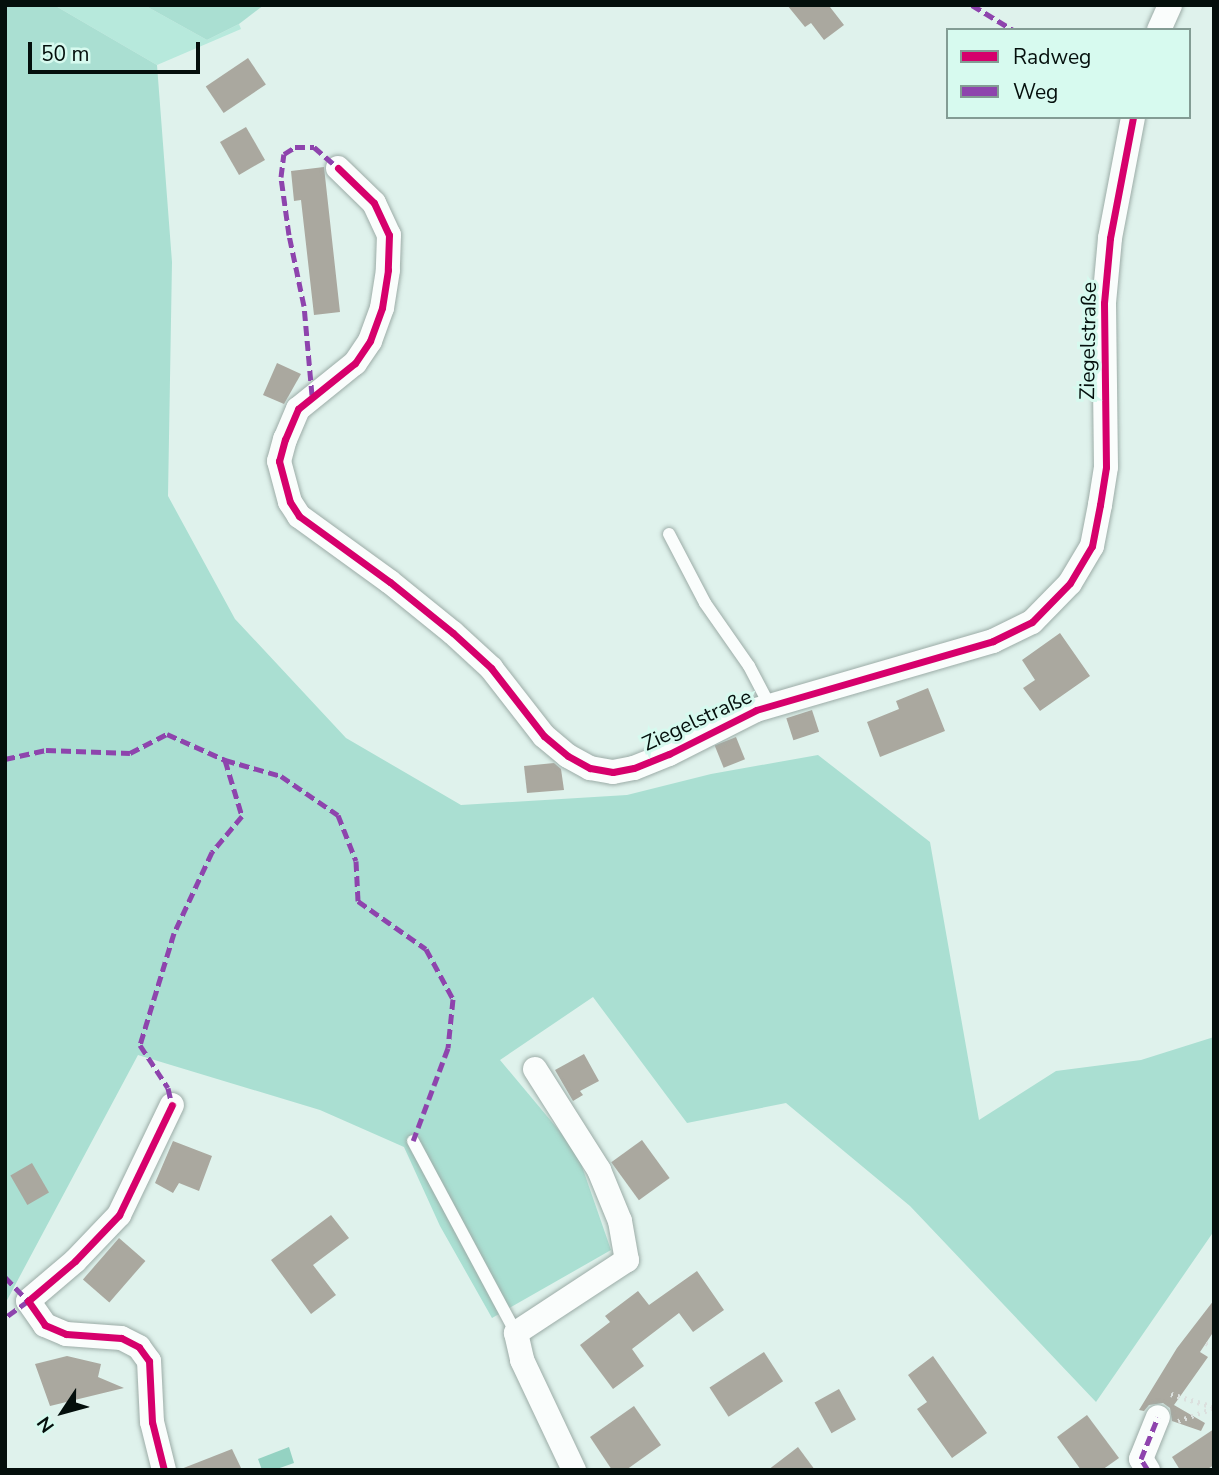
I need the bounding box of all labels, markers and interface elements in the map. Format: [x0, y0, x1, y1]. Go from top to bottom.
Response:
scale bar [32, 28, 203, 72]
legend [946, 28, 1191, 119]
text: 50 m [41, 40, 90, 68]
text: Radweg [1013, 43, 1091, 71]
text: Weg [1013, 78, 1058, 106]
street label: Ziegelstraße [1074, 282, 1102, 400]
street label: Ziegelstraße [638, 684, 756, 756]
north arrow [28, 1377, 98, 1447]
text: N [31, 1411, 61, 1438]

